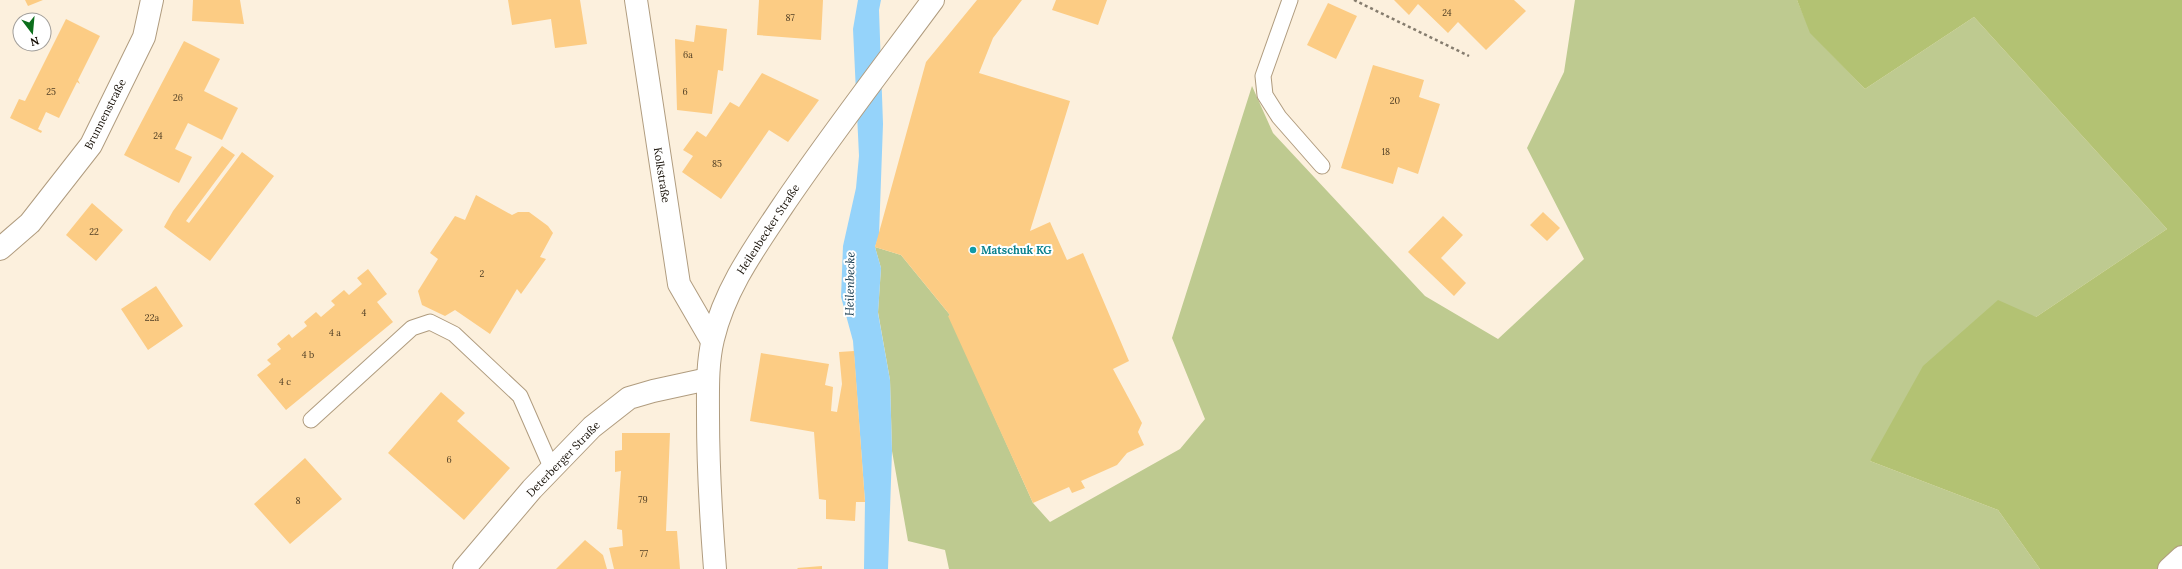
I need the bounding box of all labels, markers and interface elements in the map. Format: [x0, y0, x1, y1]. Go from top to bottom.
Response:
house number: 24 [1442, 7, 1452, 18]
north arrow [12, 12, 52, 52]
house number: 87 [785, 12, 795, 23]
text: N [28, 34, 41, 50]
house number: 6a [683, 49, 693, 60]
street label: Brunnenstraße [81, 76, 129, 152]
house number: 25 [46, 86, 56, 97]
house number: 6 [682, 86, 688, 97]
house number: 26 [173, 92, 183, 103]
house number: 20 [1390, 95, 1401, 106]
house number: 24 [153, 130, 163, 141]
street label: Kolkstraße [651, 146, 673, 204]
house number: 18 [1382, 146, 1390, 157]
house number: 85 [712, 158, 722, 169]
street label: Heilenbecker Straße [734, 181, 802, 277]
house number: 22 [89, 226, 99, 237]
place label: Matschuk KG [981, 243, 1052, 257]
marker: Matschuk KG [968, 245, 978, 255]
water label: Heilenbecke [841, 251, 858, 316]
house number: 2 [480, 268, 485, 279]
house number: 4 [362, 307, 367, 318]
house number: 22a [145, 312, 160, 323]
house number: 4 a [329, 327, 341, 338]
house number: 4 b [302, 349, 314, 360]
house number: 4 c [279, 376, 291, 387]
street label: Deterberger Straße [523, 418, 603, 500]
house number: 6 [446, 454, 452, 465]
house number: 79 [638, 494, 648, 505]
house number: 8 [295, 495, 301, 506]
house number: 77 [640, 548, 648, 559]

